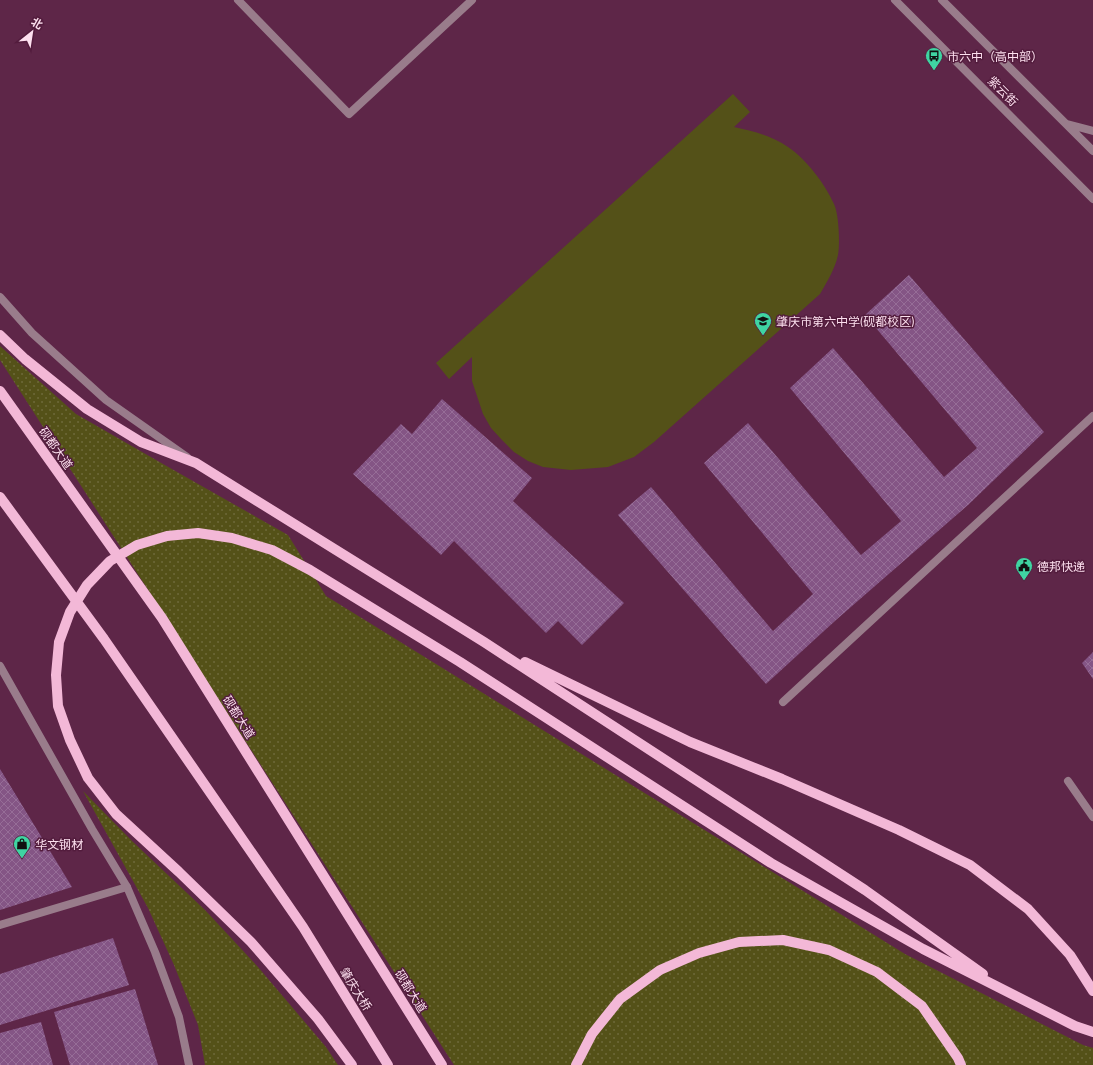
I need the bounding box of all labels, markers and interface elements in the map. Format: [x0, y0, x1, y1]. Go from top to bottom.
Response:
north arrow [12, 12, 52, 52]
text: 北 [28, 14, 46, 33]
bus stop icon: 市六中（高中部） [924, 46, 944, 71]
place label: 市六中（高中部） [947, 47, 1043, 66]
street label: 紫云街 [984, 72, 1022, 110]
school or university icon: 肇庆市第六中学(砚都校区) [753, 311, 773, 336]
place label: 肇庆市第六中学(砚都校区) [776, 312, 914, 331]
street label: 砚都大道 [34, 423, 78, 473]
public building icon: 德邦快递 [1014, 556, 1034, 581]
place label: 德邦快递 [1037, 557, 1085, 576]
street label: 砚都大道 [218, 692, 260, 742]
shop icon: 华文钢材 [12, 834, 32, 859]
place label: 华文钢材 [35, 835, 83, 854]
street label: 肇庆大桥 [335, 964, 377, 1014]
street label: 砚都大道 [390, 966, 432, 1016]

